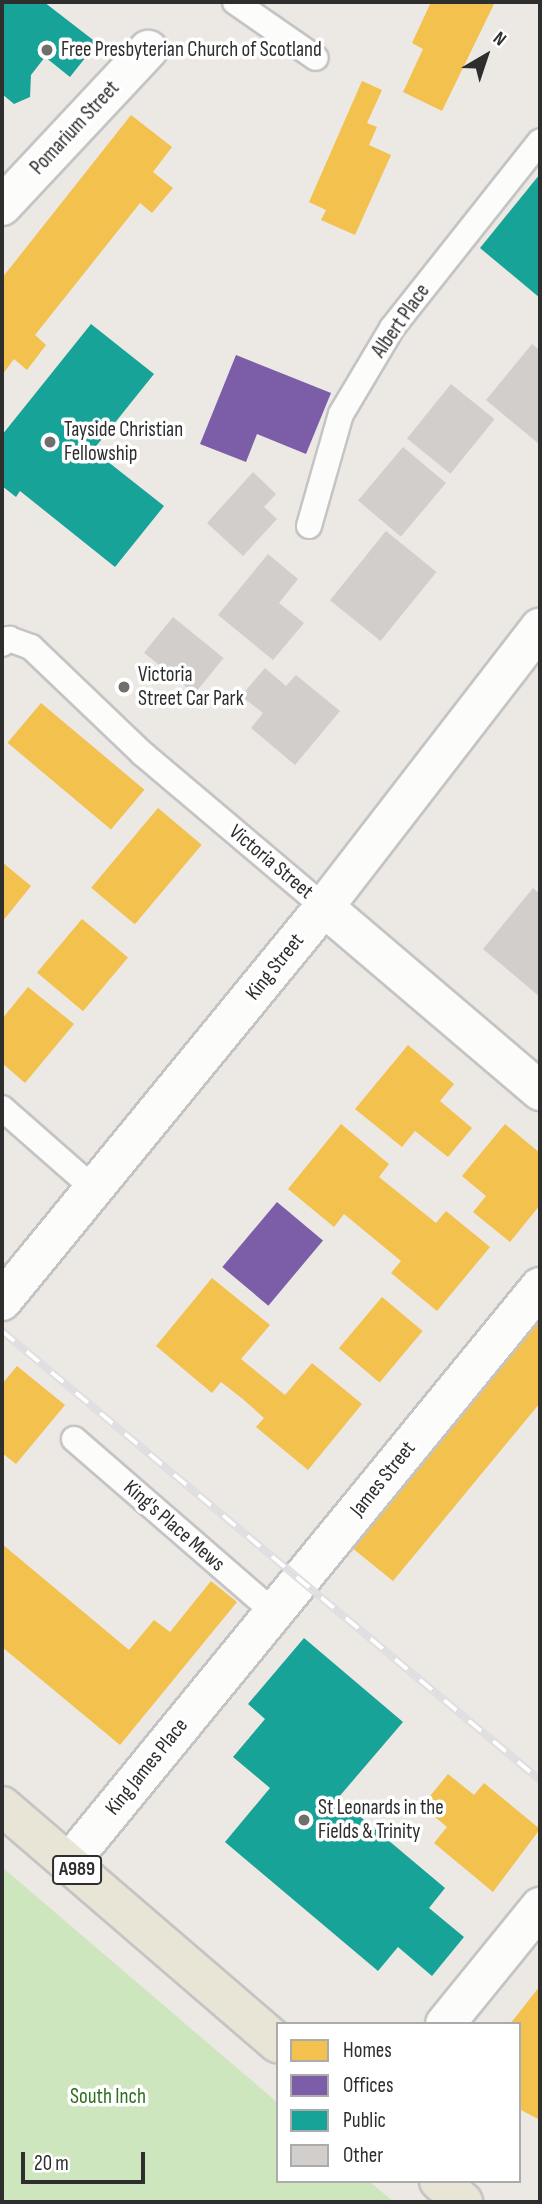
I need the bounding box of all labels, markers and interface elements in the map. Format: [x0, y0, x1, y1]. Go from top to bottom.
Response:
north arrow [451, 21, 521, 91]
text: N [488, 27, 511, 51]
place label: Free Presbyterian Church of Scotland [61, 37, 322, 63]
marker: Free Presbyterian Church of Scotland [39, 42, 55, 58]
street label: Pomarium Street [25, 76, 125, 180]
street label: Albert Place [367, 279, 435, 363]
place label: Tayside Christian Fellowship [64, 417, 183, 467]
marker: Tayside Christian Fellowship [42, 434, 58, 450]
place label: Victoria Street Car Park [138, 662, 244, 712]
marker: Victoria Street Car Park [116, 679, 132, 695]
street label: Victoria Street [224, 819, 318, 905]
street label: King Street [241, 929, 309, 1005]
street label: James Street [345, 1436, 421, 1522]
street label: King's Place Mews [118, 1475, 230, 1577]
street label: King James Place [100, 1714, 194, 1820]
place label: St Leonards in the Fields & Trinity [318, 1795, 444, 1845]
marker: St Leonards in the Fields & Trinity [296, 1812, 312, 1828]
road number: A989 [51, 1854, 103, 1886]
legend [276, 2022, 521, 2183]
text: Homes [343, 2038, 392, 2063]
text: Offices [343, 2073, 394, 2098]
park label: South Inch [70, 2084, 146, 2110]
text: Public [343, 2108, 386, 2133]
scale bar [24, 2138, 149, 2182]
text: Other [343, 2143, 383, 2168]
text: 20 m [34, 2151, 69, 2176]

